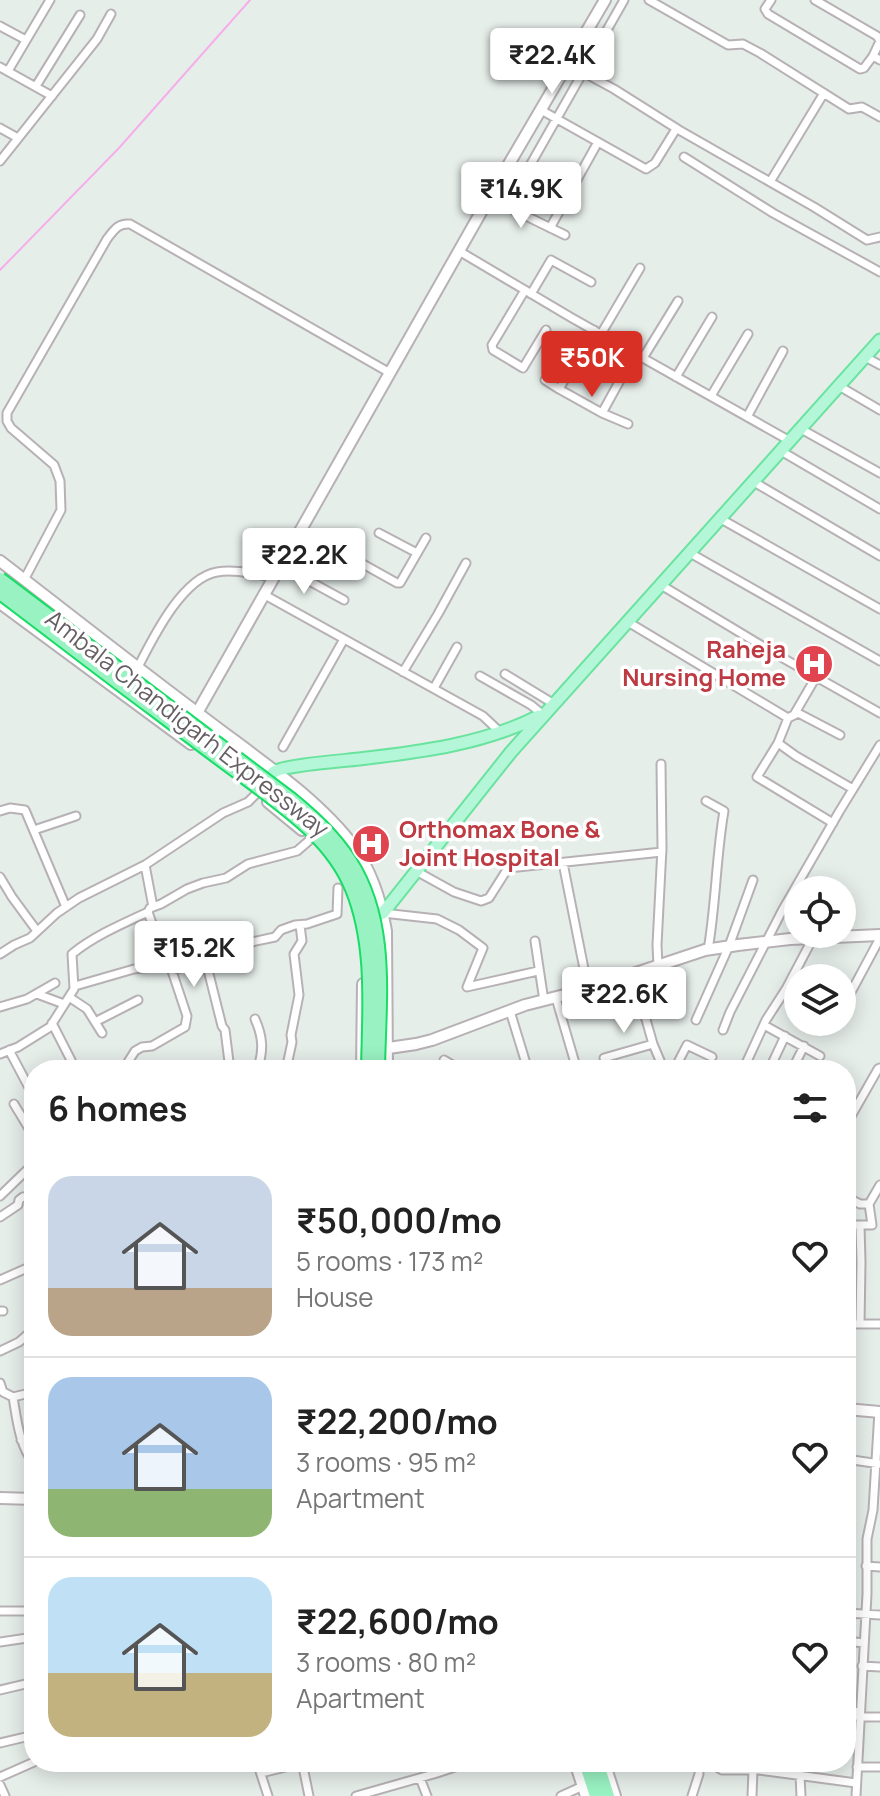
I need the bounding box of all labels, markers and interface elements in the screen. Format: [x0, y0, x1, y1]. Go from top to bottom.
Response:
pin: ₹22.4K [487, 28, 617, 96]
text: ₹22.4K [508, 36, 596, 72]
pin: ₹14.9K [456, 162, 586, 230]
text: ₹14.9K [479, 170, 563, 206]
pin: ₹50K [545, 331, 639, 399]
text: ₹50K [559, 339, 625, 375]
pin: ₹22.2K [239, 528, 369, 596]
text: ₹22.2K [260, 536, 348, 572]
street label: Ambala Chandigarh Expressway [39, 602, 337, 844]
place label: Raheja Nursing Home [622, 632, 786, 693]
hospital icon: Raheja Nursing Home [793, 643, 835, 685]
place label: Orthomax Bone & Joint Hospital [399, 812, 600, 873]
hospital icon: Orthomax Bone & Joint Hospital [350, 823, 392, 865]
map controls [784, 876, 856, 1036]
button: locate [784, 876, 856, 948]
pin: ₹15.2K [129, 921, 259, 989]
text: ₹15.2K [153, 929, 235, 965]
button: layers [784, 964, 856, 1036]
pin: ₹22.6K [559, 967, 689, 1035]
text: ₹22.6K [580, 975, 668, 1011]
text: 6 homes [48, 1085, 187, 1131]
icon: filters [788, 1086, 832, 1130]
text: ₹50,000/mo [296, 1197, 502, 1243]
icon: home [112, 1208, 208, 1304]
icon: heart [788, 1234, 832, 1278]
text: 5 rooms · 173 m² [296, 1243, 483, 1279]
text: House [296, 1279, 373, 1315]
text: ₹22,200/mo [296, 1398, 498, 1444]
icon: home [112, 1409, 208, 1505]
icon: heart [788, 1435, 832, 1479]
text: 3 rooms · 95 m² [296, 1444, 476, 1480]
text: Apartment [296, 1480, 425, 1516]
text: ₹22,600/mo [296, 1598, 499, 1644]
icon: home [112, 1609, 208, 1705]
icon: heart [788, 1635, 832, 1679]
text: 3 rooms · 80 m² [296, 1644, 476, 1680]
text: Apartment [296, 1680, 425, 1716]

